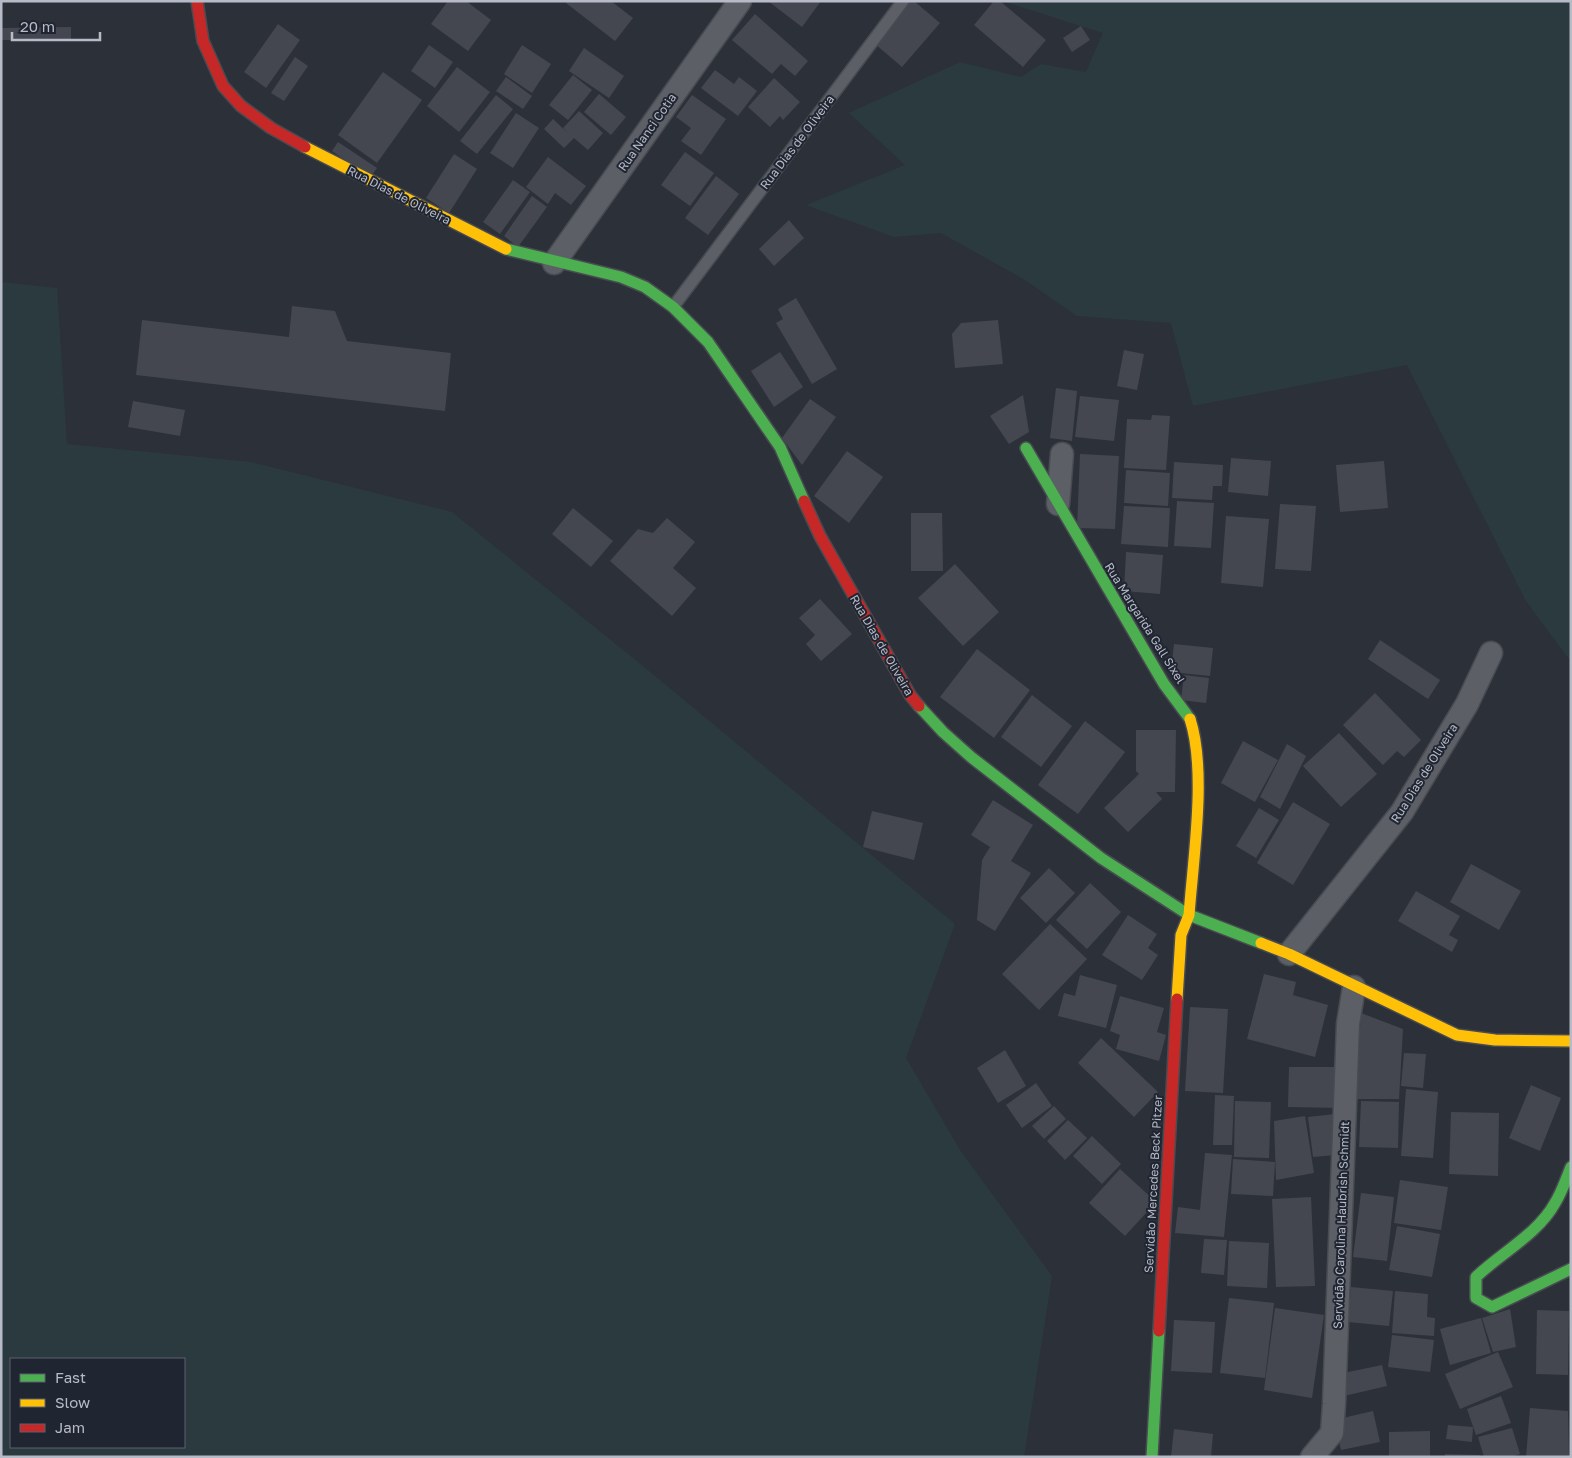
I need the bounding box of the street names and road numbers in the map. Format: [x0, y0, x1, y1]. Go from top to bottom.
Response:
street label: Rua Nanci Cotia [615, 90, 679, 174]
street label: Rua Dias de Oliveira [757, 92, 837, 192]
street label: Rua Dias de Oliveira [345, 162, 453, 228]
street label: Rua Margarida Gall Sixel [1102, 560, 1188, 686]
street label: Rua Dias de Oliveira [847, 592, 917, 698]
street label: Rua Dias de Oliveira [1387, 721, 1461, 825]
street label: Servidão Mercedes Beck Pitzer [1141, 1094, 1165, 1273]
street label: Servidão Carolina Haubrish Schmidt [1330, 1121, 1352, 1329]

